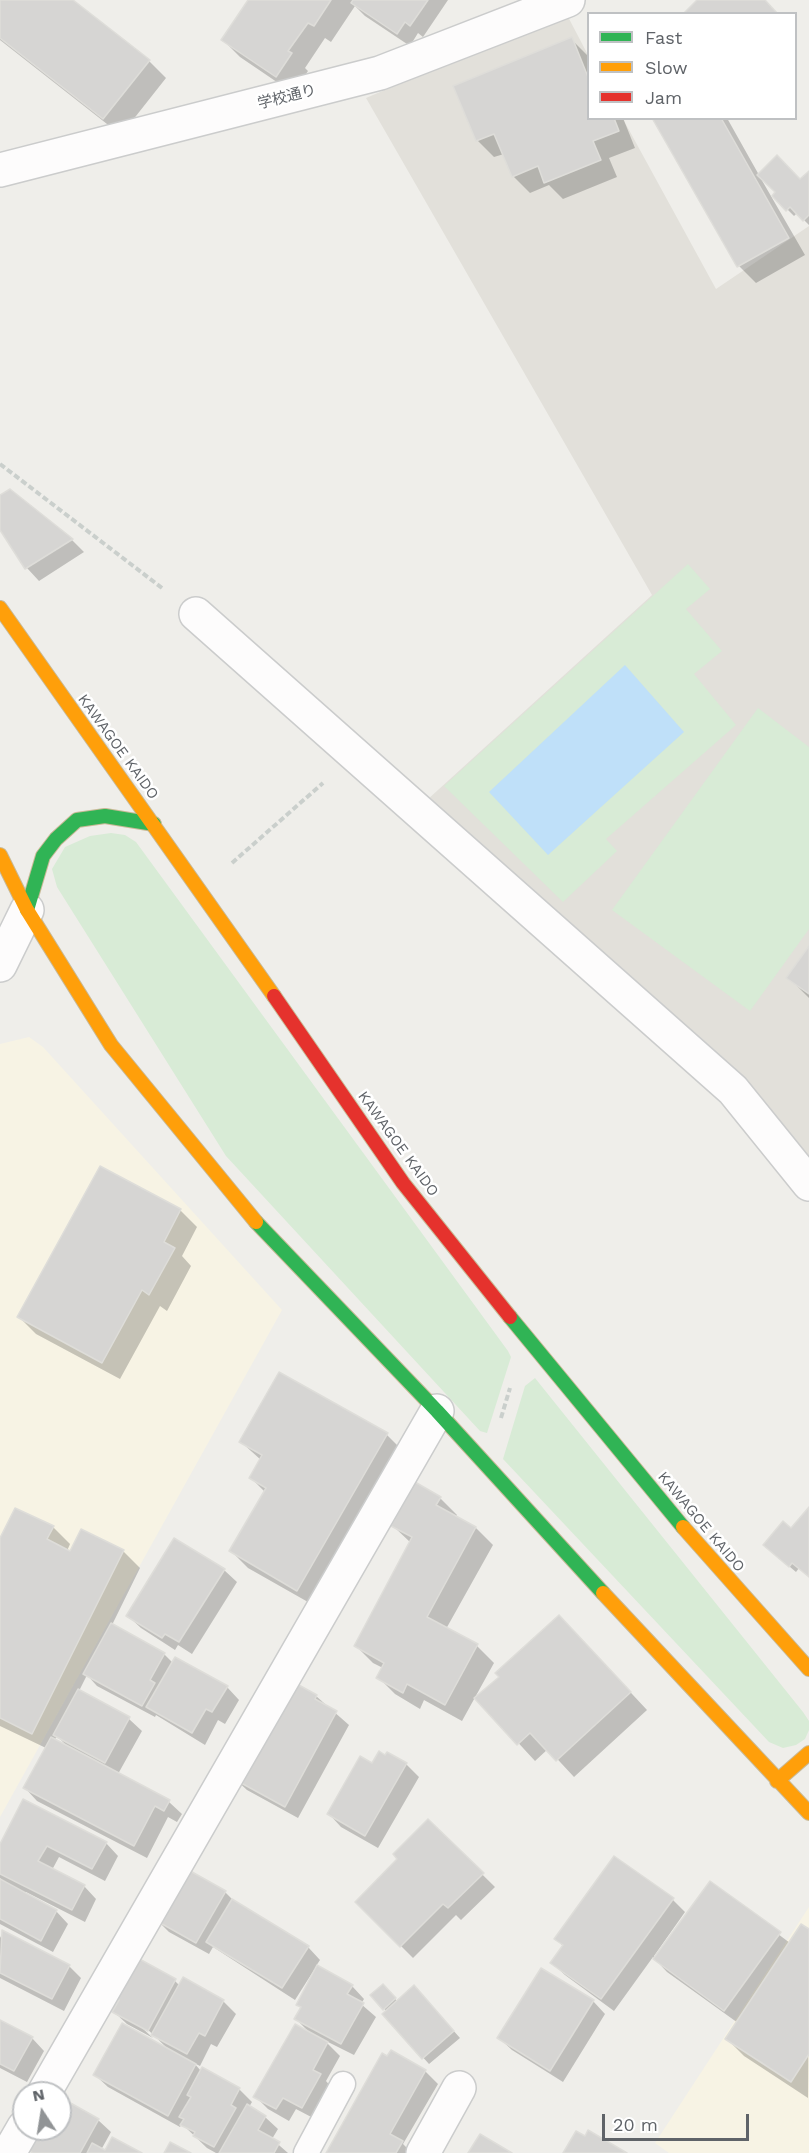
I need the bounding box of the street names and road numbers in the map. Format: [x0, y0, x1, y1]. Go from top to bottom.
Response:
street label: 学校通り [256, 81, 318, 113]
street label: KAWAGOE KAIDO [74, 691, 162, 803]
street label: KAWAGOE KAIDO [354, 1088, 442, 1200]
street label: KAWAGOE KAIDO [654, 1468, 748, 1576]

